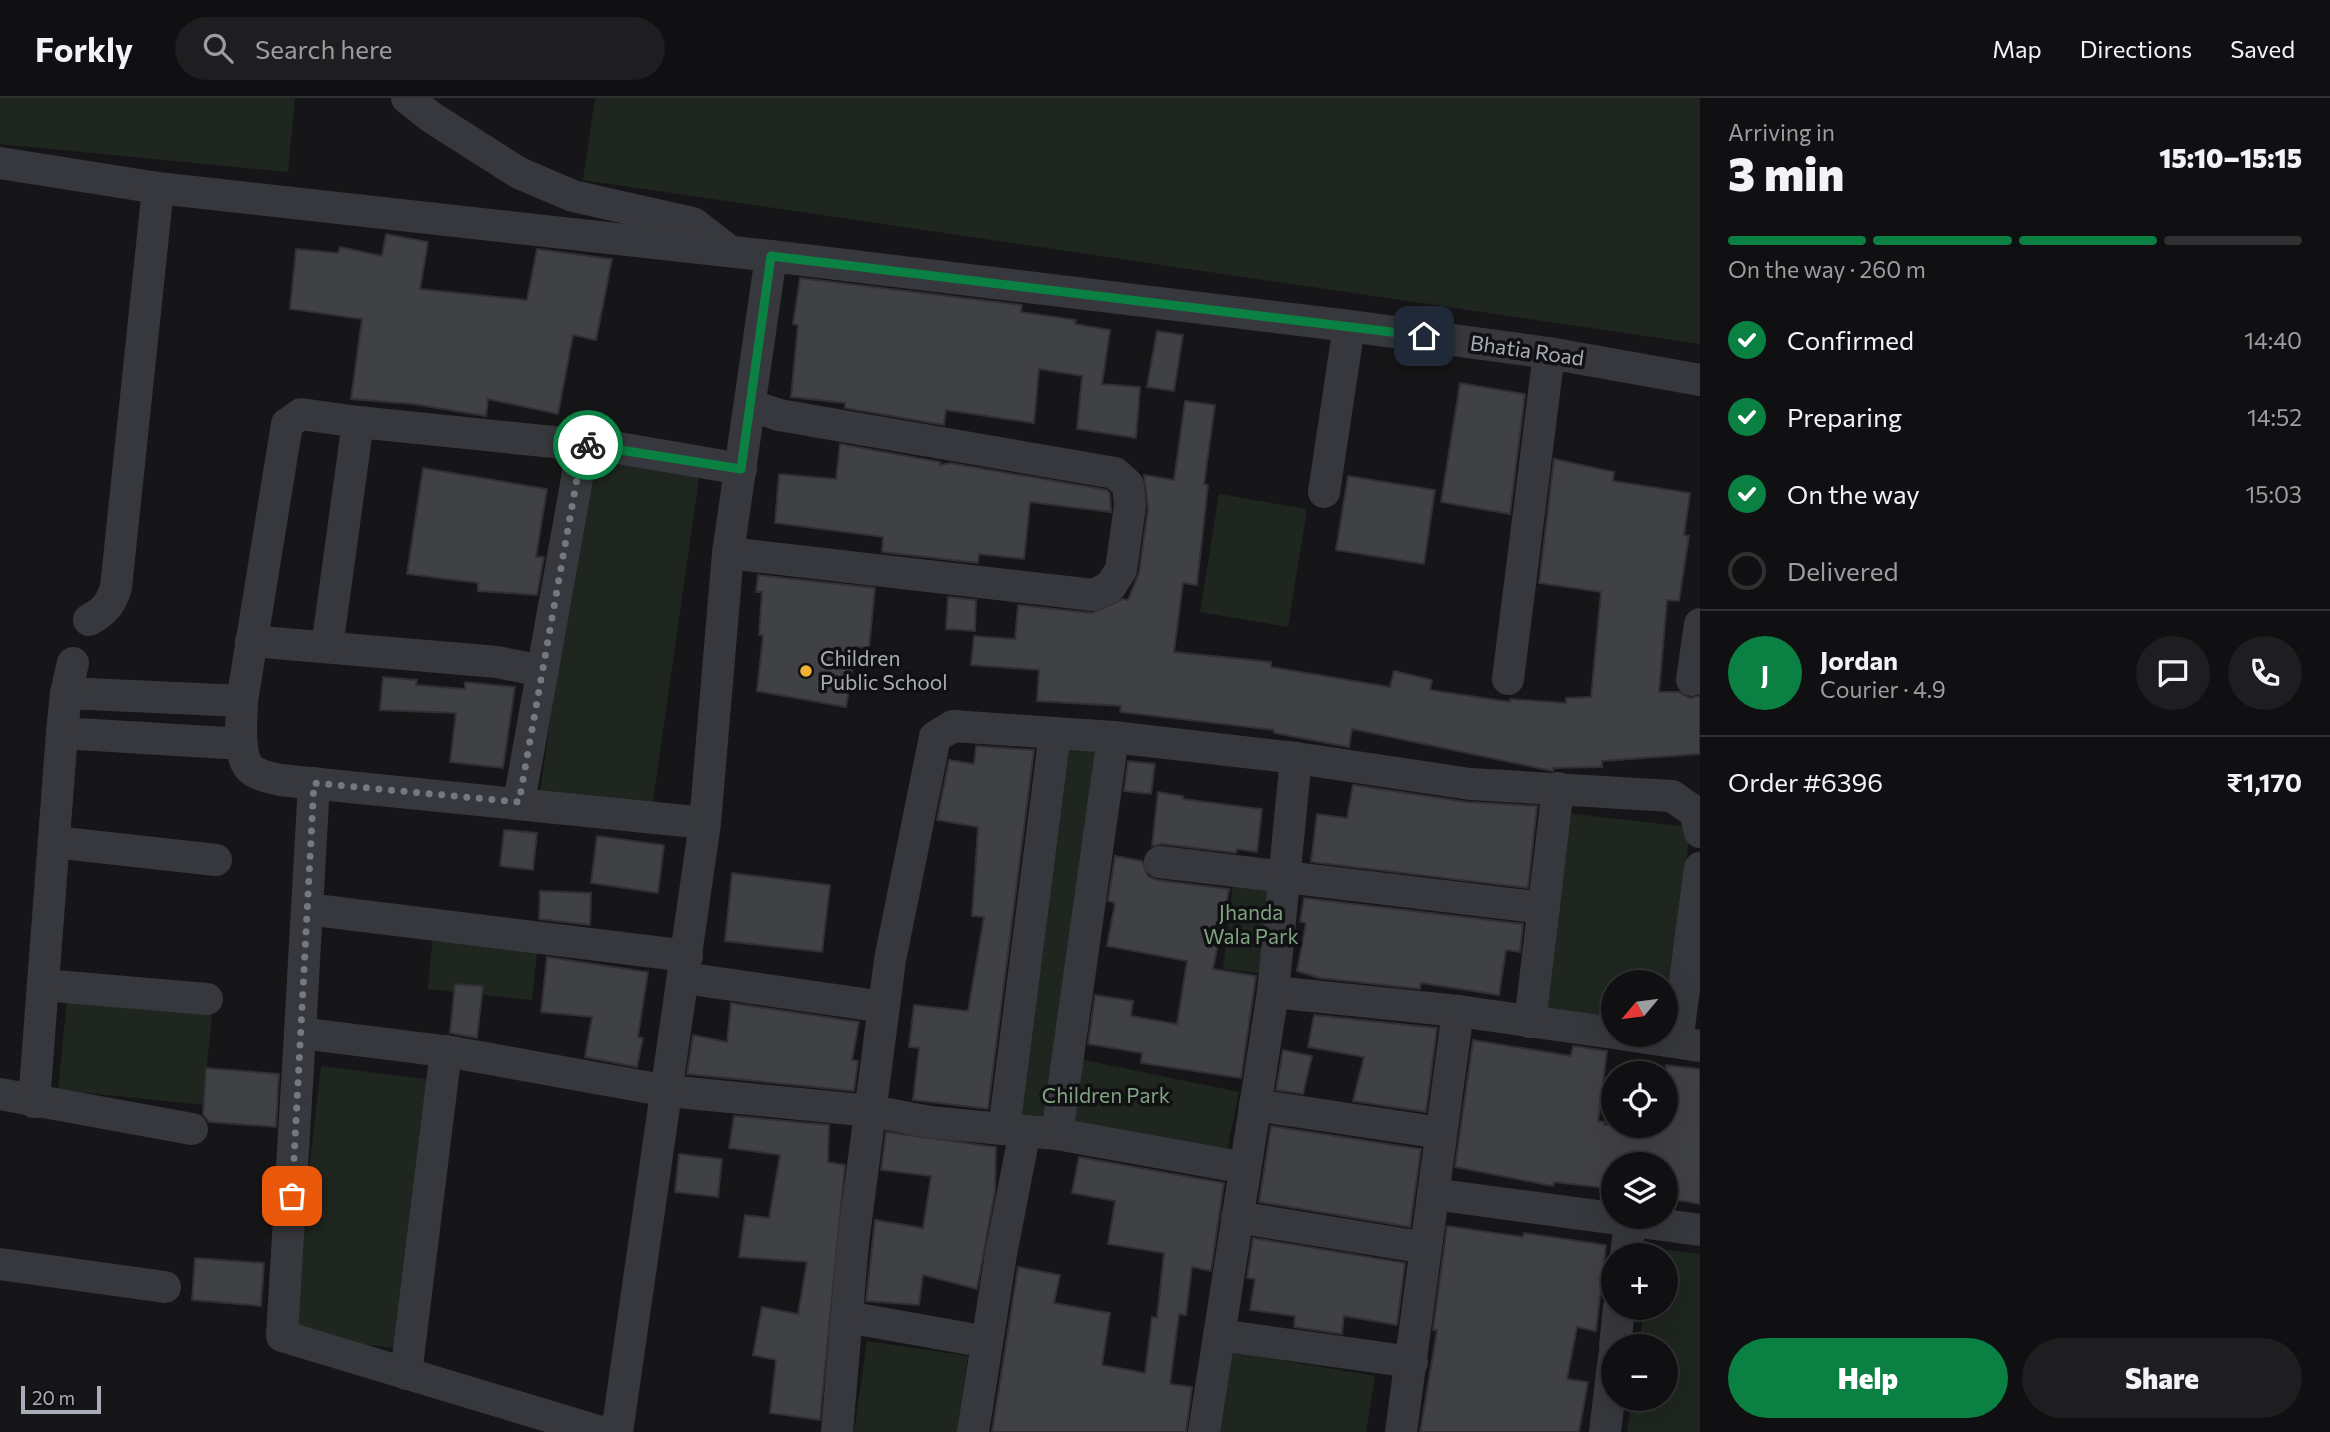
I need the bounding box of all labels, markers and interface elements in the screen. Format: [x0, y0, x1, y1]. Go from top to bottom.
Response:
search box [175, 17, 665, 80]
text: Forkly [35, 28, 133, 69]
icon: search [199, 29, 237, 67]
text: Search here [255, 33, 393, 64]
text: Map [1992, 34, 2042, 63]
text: Directions [2080, 34, 2192, 63]
text: Saved [2230, 34, 2295, 63]
text: Arriving in [1728, 118, 1835, 146]
text: 15:10–15:15 [2159, 142, 2302, 173]
text: 3 min [1728, 144, 1844, 200]
text: On the way · 260 m [1728, 255, 1926, 283]
pin [1394, 306, 1454, 366]
icon: home [1405, 317, 1443, 355]
icon: check [1728, 321, 1766, 359]
text: Confirmed [1787, 324, 1914, 355]
text: 14:40 [2244, 326, 2302, 354]
street label: Bhatia Road [1469, 329, 1586, 370]
icon: check [1728, 398, 1766, 436]
text: Preparing [1787, 401, 1902, 432]
text: 14:52 [2247, 403, 2302, 431]
courier [553, 410, 623, 480]
icon: bike [569, 426, 607, 464]
icon: check [1728, 475, 1766, 513]
text: On the way [1787, 478, 1920, 509]
text: 15:03 [2245, 480, 2302, 508]
text: Delivered [1787, 555, 1898, 586]
button: chat [2136, 636, 2210, 710]
button: phone [2228, 636, 2302, 710]
text: Jordan [1820, 644, 1898, 675]
place label: Children Public School [820, 645, 948, 694]
text: J [1761, 658, 1769, 689]
marker: Children Public School [798, 663, 814, 679]
text: Courier · 4.9 [1820, 675, 1946, 703]
text: Order #6396 [1728, 766, 1883, 797]
text: ₹1,170 [2226, 766, 2302, 797]
park label: Jhanda Wala Park [1203, 899, 1299, 948]
north arrow [1601, 970, 1678, 1046]
map controls [1601, 970, 1678, 1411]
button: locate [1601, 1061, 1678, 1138]
park label: Children Park [1042, 1082, 1170, 1107]
button: layers [1601, 1152, 1678, 1229]
pin [262, 1166, 322, 1226]
icon: bag [273, 1177, 311, 1215]
button: + [1601, 1243, 1678, 1320]
button: − [1601, 1334, 1678, 1411]
button: Help [1728, 1338, 2008, 1418]
button: Share [2022, 1338, 2302, 1418]
scale bar [21, 1383, 102, 1415]
text: 20 m [32, 1386, 75, 1409]

